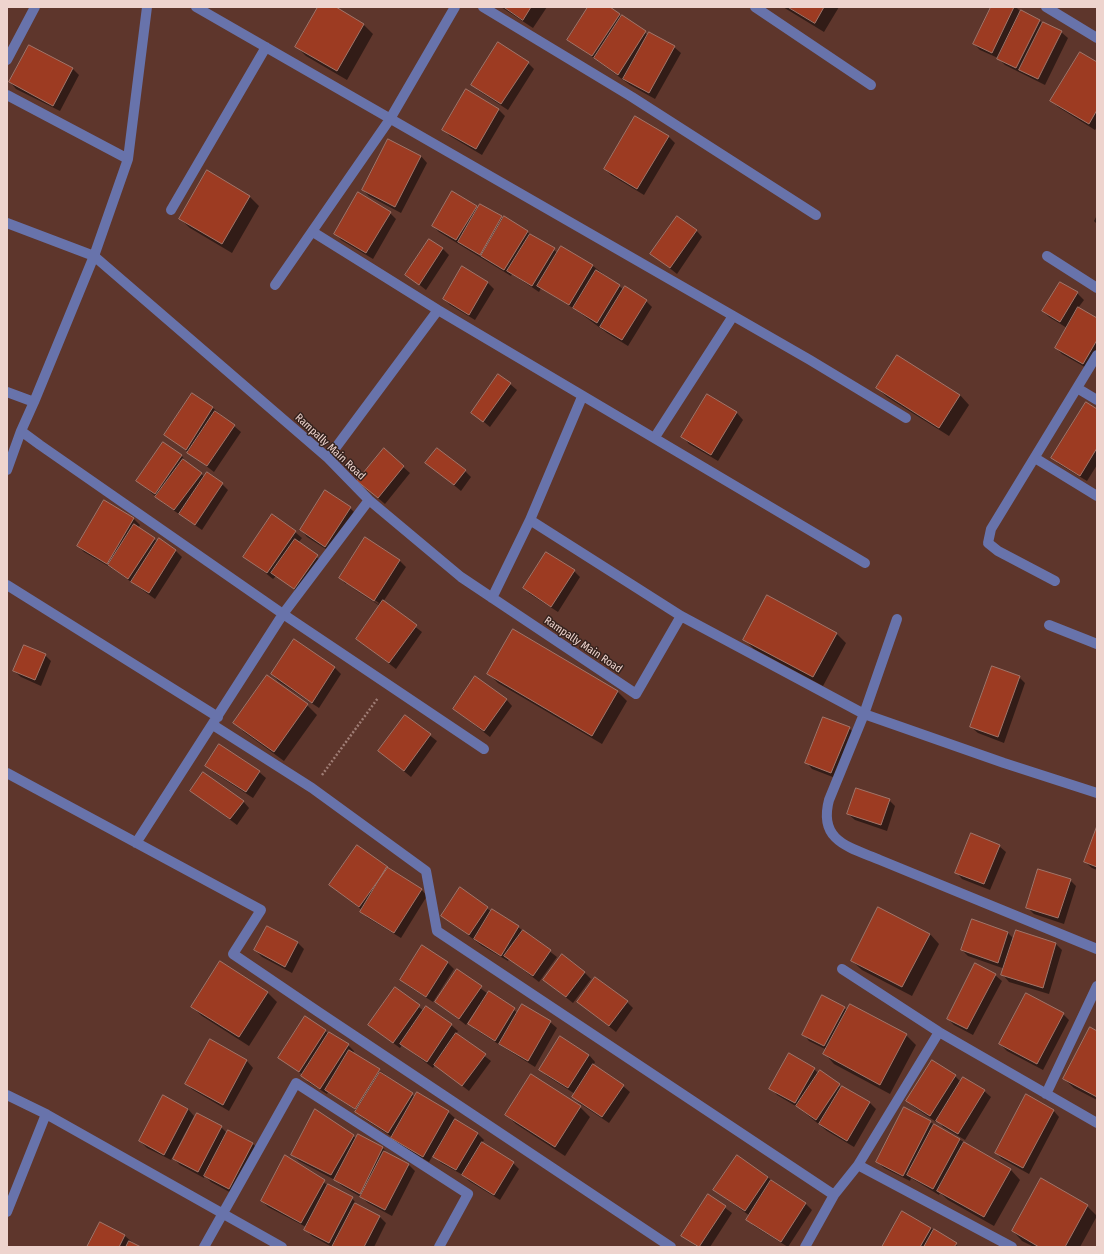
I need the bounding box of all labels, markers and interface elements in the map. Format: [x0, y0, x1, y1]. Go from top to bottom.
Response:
street label: Rampally Main Road [292, 411, 368, 483]
street label: Rampally Main Road [542, 614, 624, 676]

